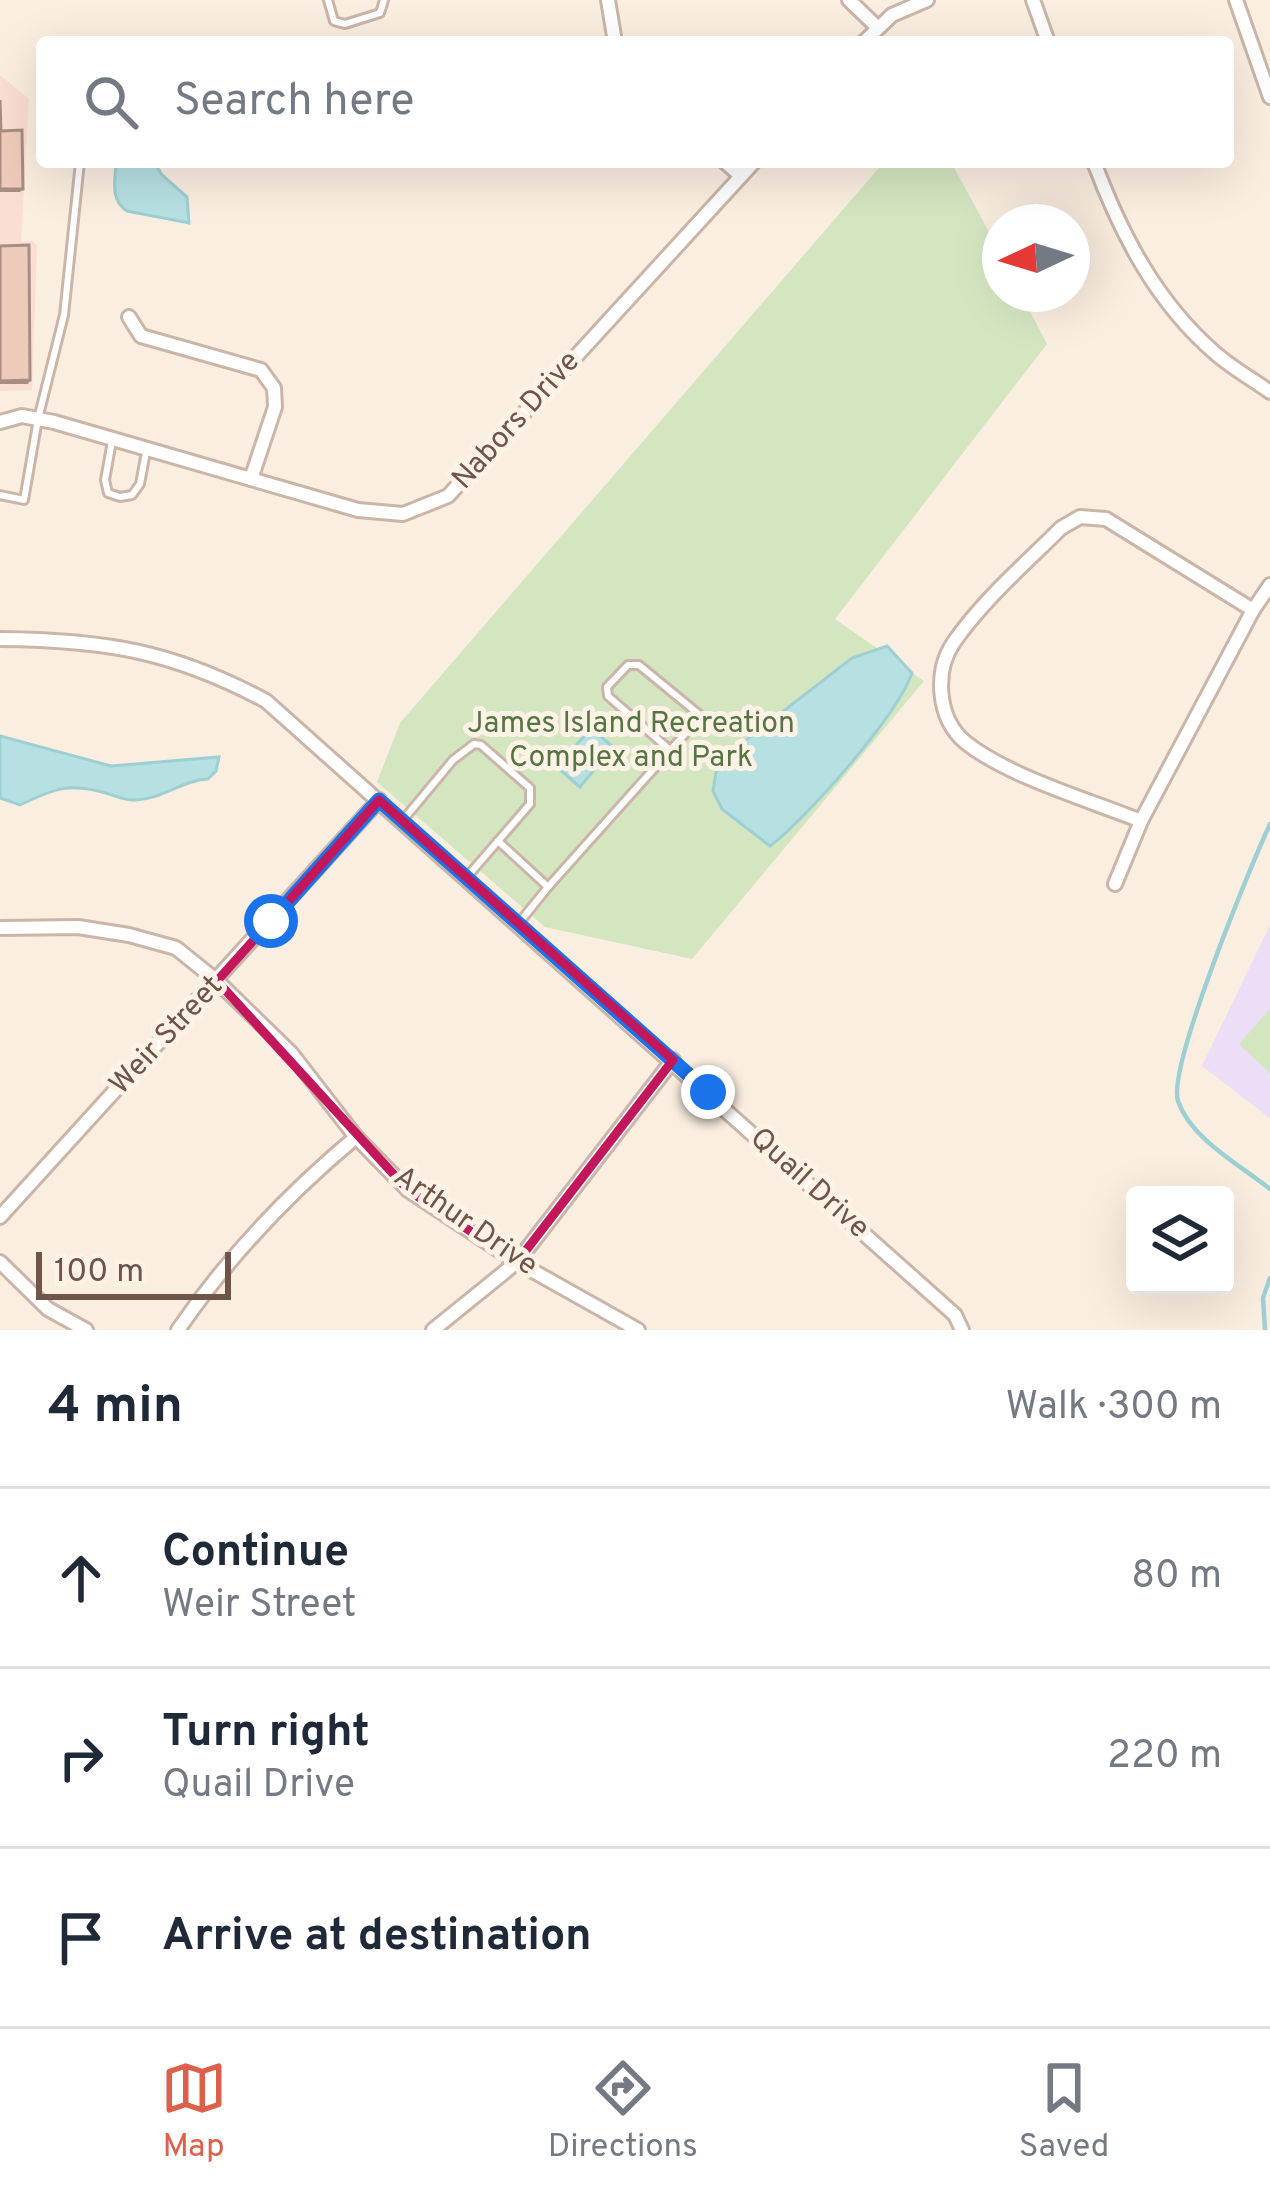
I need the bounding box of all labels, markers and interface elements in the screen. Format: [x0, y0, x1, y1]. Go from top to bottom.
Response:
search box [36, 36, 1234, 168]
icon: search [78, 69, 144, 135]
text: Search here [174, 74, 414, 131]
north arrow [982, 204, 1090, 312]
street label: Nabors Drive [445, 344, 589, 498]
park label: James Island Recreation Complex and Park [467, 706, 795, 777]
route start [244, 894, 298, 948]
street label: Weir Street [102, 969, 232, 1103]
route end [681, 1065, 735, 1119]
street label: Quail Drive [741, 1121, 877, 1247]
street label: Arthur Drive [386, 1159, 544, 1285]
map controls [1126, 1186, 1234, 1294]
button: layers [1126, 1186, 1234, 1294]
scale bar [36, 1246, 231, 1299]
text: 100 m [54, 1252, 144, 1294]
text: 4 min [48, 1376, 183, 1441]
text: Walk · 300 m [1005, 1384, 1222, 1433]
text: Continue [162, 1525, 349, 1582]
icon: ahead [48, 1545, 114, 1611]
text: 80 m [1131, 1553, 1222, 1602]
text: Weir Street [162, 1582, 357, 1631]
text: Turn right [162, 1705, 370, 1762]
icon: right [48, 1725, 114, 1791]
text: 220 m [1107, 1733, 1222, 1782]
text: Quail Drive [162, 1762, 355, 1811]
icon: arrive [48, 1905, 114, 1971]
text: Arrive at destination [162, 1909, 592, 1966]
tab: Map [161, 2055, 227, 2169]
tab: Directions [548, 2055, 698, 2169]
tab: Saved [1019, 2055, 1109, 2169]

